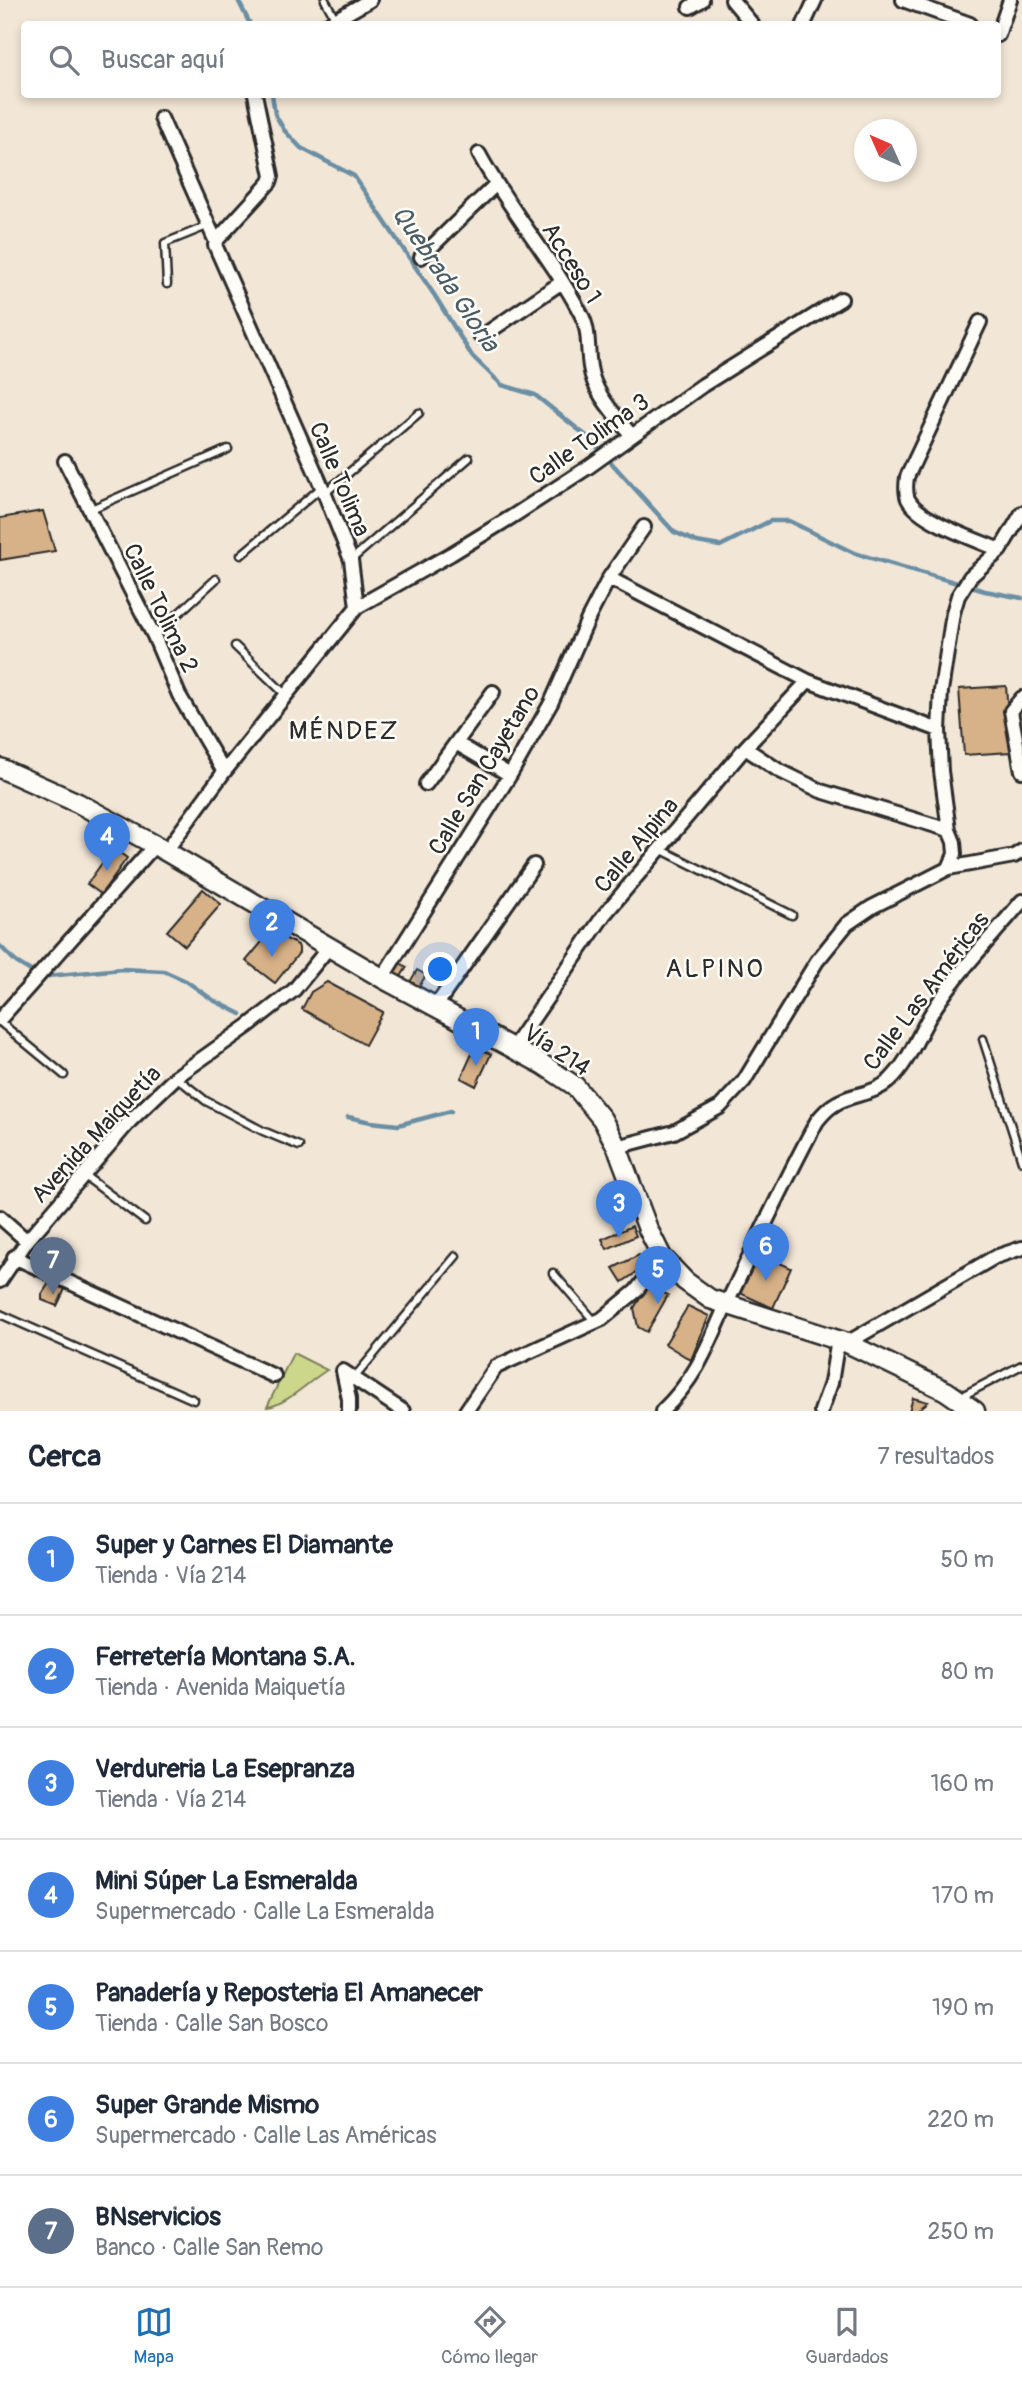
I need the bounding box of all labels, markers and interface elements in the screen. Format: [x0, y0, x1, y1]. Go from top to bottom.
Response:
search box [21, 21, 1001, 98]
icon: search [45, 41, 83, 79]
text: Buscar aquí [101, 44, 225, 76]
north arrow [854, 119, 917, 182]
water label: Quebrada Gloria [385, 199, 507, 359]
street label: Acceso 1 [535, 217, 608, 309]
street label: Calle Tolima 3 [524, 387, 655, 491]
street label: Calle Tolima [302, 418, 377, 541]
street label: Calle Tolima 2 [117, 539, 204, 678]
street label: Calle San Cayetano [422, 680, 546, 860]
district label: MÉNDEZ [289, 715, 399, 747]
street label: Calle Alpina [588, 792, 685, 899]
pin: 4 [84, 813, 130, 871]
pin: 2 [249, 899, 295, 957]
street label: Calle Las Américas [857, 906, 996, 1076]
your location [423, 952, 457, 986]
district label: ALPINO [665, 953, 765, 985]
pin: 1 [453, 1008, 499, 1066]
street label: Vía 214 [518, 1018, 596, 1083]
street label: Avenida Maiquetía [25, 1059, 168, 1209]
pin: 3 [596, 1180, 642, 1238]
pin: 6 [743, 1223, 789, 1281]
pin: 7 [30, 1237, 76, 1295]
pin: 5 [635, 1246, 681, 1304]
text: Cerca [28, 1438, 101, 1475]
text: 7 resultados [877, 1442, 994, 1471]
text: Super y Carnes El Diamante [95, 1529, 393, 1561]
text: 1 [47, 1545, 56, 1574]
text: 50 m [940, 1545, 994, 1574]
text: Tienda · Vía 214 [95, 1561, 246, 1590]
text: Ferretería Montana S.A. [95, 1641, 356, 1673]
text: 2 [45, 1657, 57, 1686]
text: 80 m [941, 1657, 994, 1686]
text: Tienda · Avenida Maiquetía [95, 1673, 345, 1702]
text: Verdureria La Esepranza [95, 1753, 355, 1785]
text: 3 [45, 1769, 57, 1798]
text: 160 m [930, 1769, 994, 1798]
text: Tienda · Vía 214 [95, 1785, 246, 1814]
text: Mini Súper La Esmeralda [95, 1865, 358, 1897]
text: 4 [44, 1881, 58, 1910]
text: 170 m [932, 1881, 994, 1910]
text: Supermercado · Calle La Esmeralda [95, 1897, 434, 1926]
text: Panadería y Reposteria El Amanecer [95, 1977, 483, 2009]
text: 5 [45, 1993, 57, 2022]
text: 190 m [932, 1993, 994, 2022]
text: Tienda · Calle San Bosco [95, 2009, 328, 2038]
text: Super Grande Mismo [95, 2089, 319, 2121]
text: 6 [44, 2105, 58, 2134]
text: 220 m [927, 2105, 994, 2134]
text: Supermercado · Calle Las Américas [95, 2121, 437, 2150]
text: BNservicios [95, 2201, 221, 2233]
text: 7 [45, 2217, 57, 2246]
text: 250 m [928, 2217, 994, 2246]
text: Banco · Calle San Remo [95, 2233, 323, 2262]
tab: Mapa [134, 2303, 174, 2369]
tab: Cómo llegar [441, 2303, 538, 2369]
tab: Guardados [805, 2303, 888, 2369]

